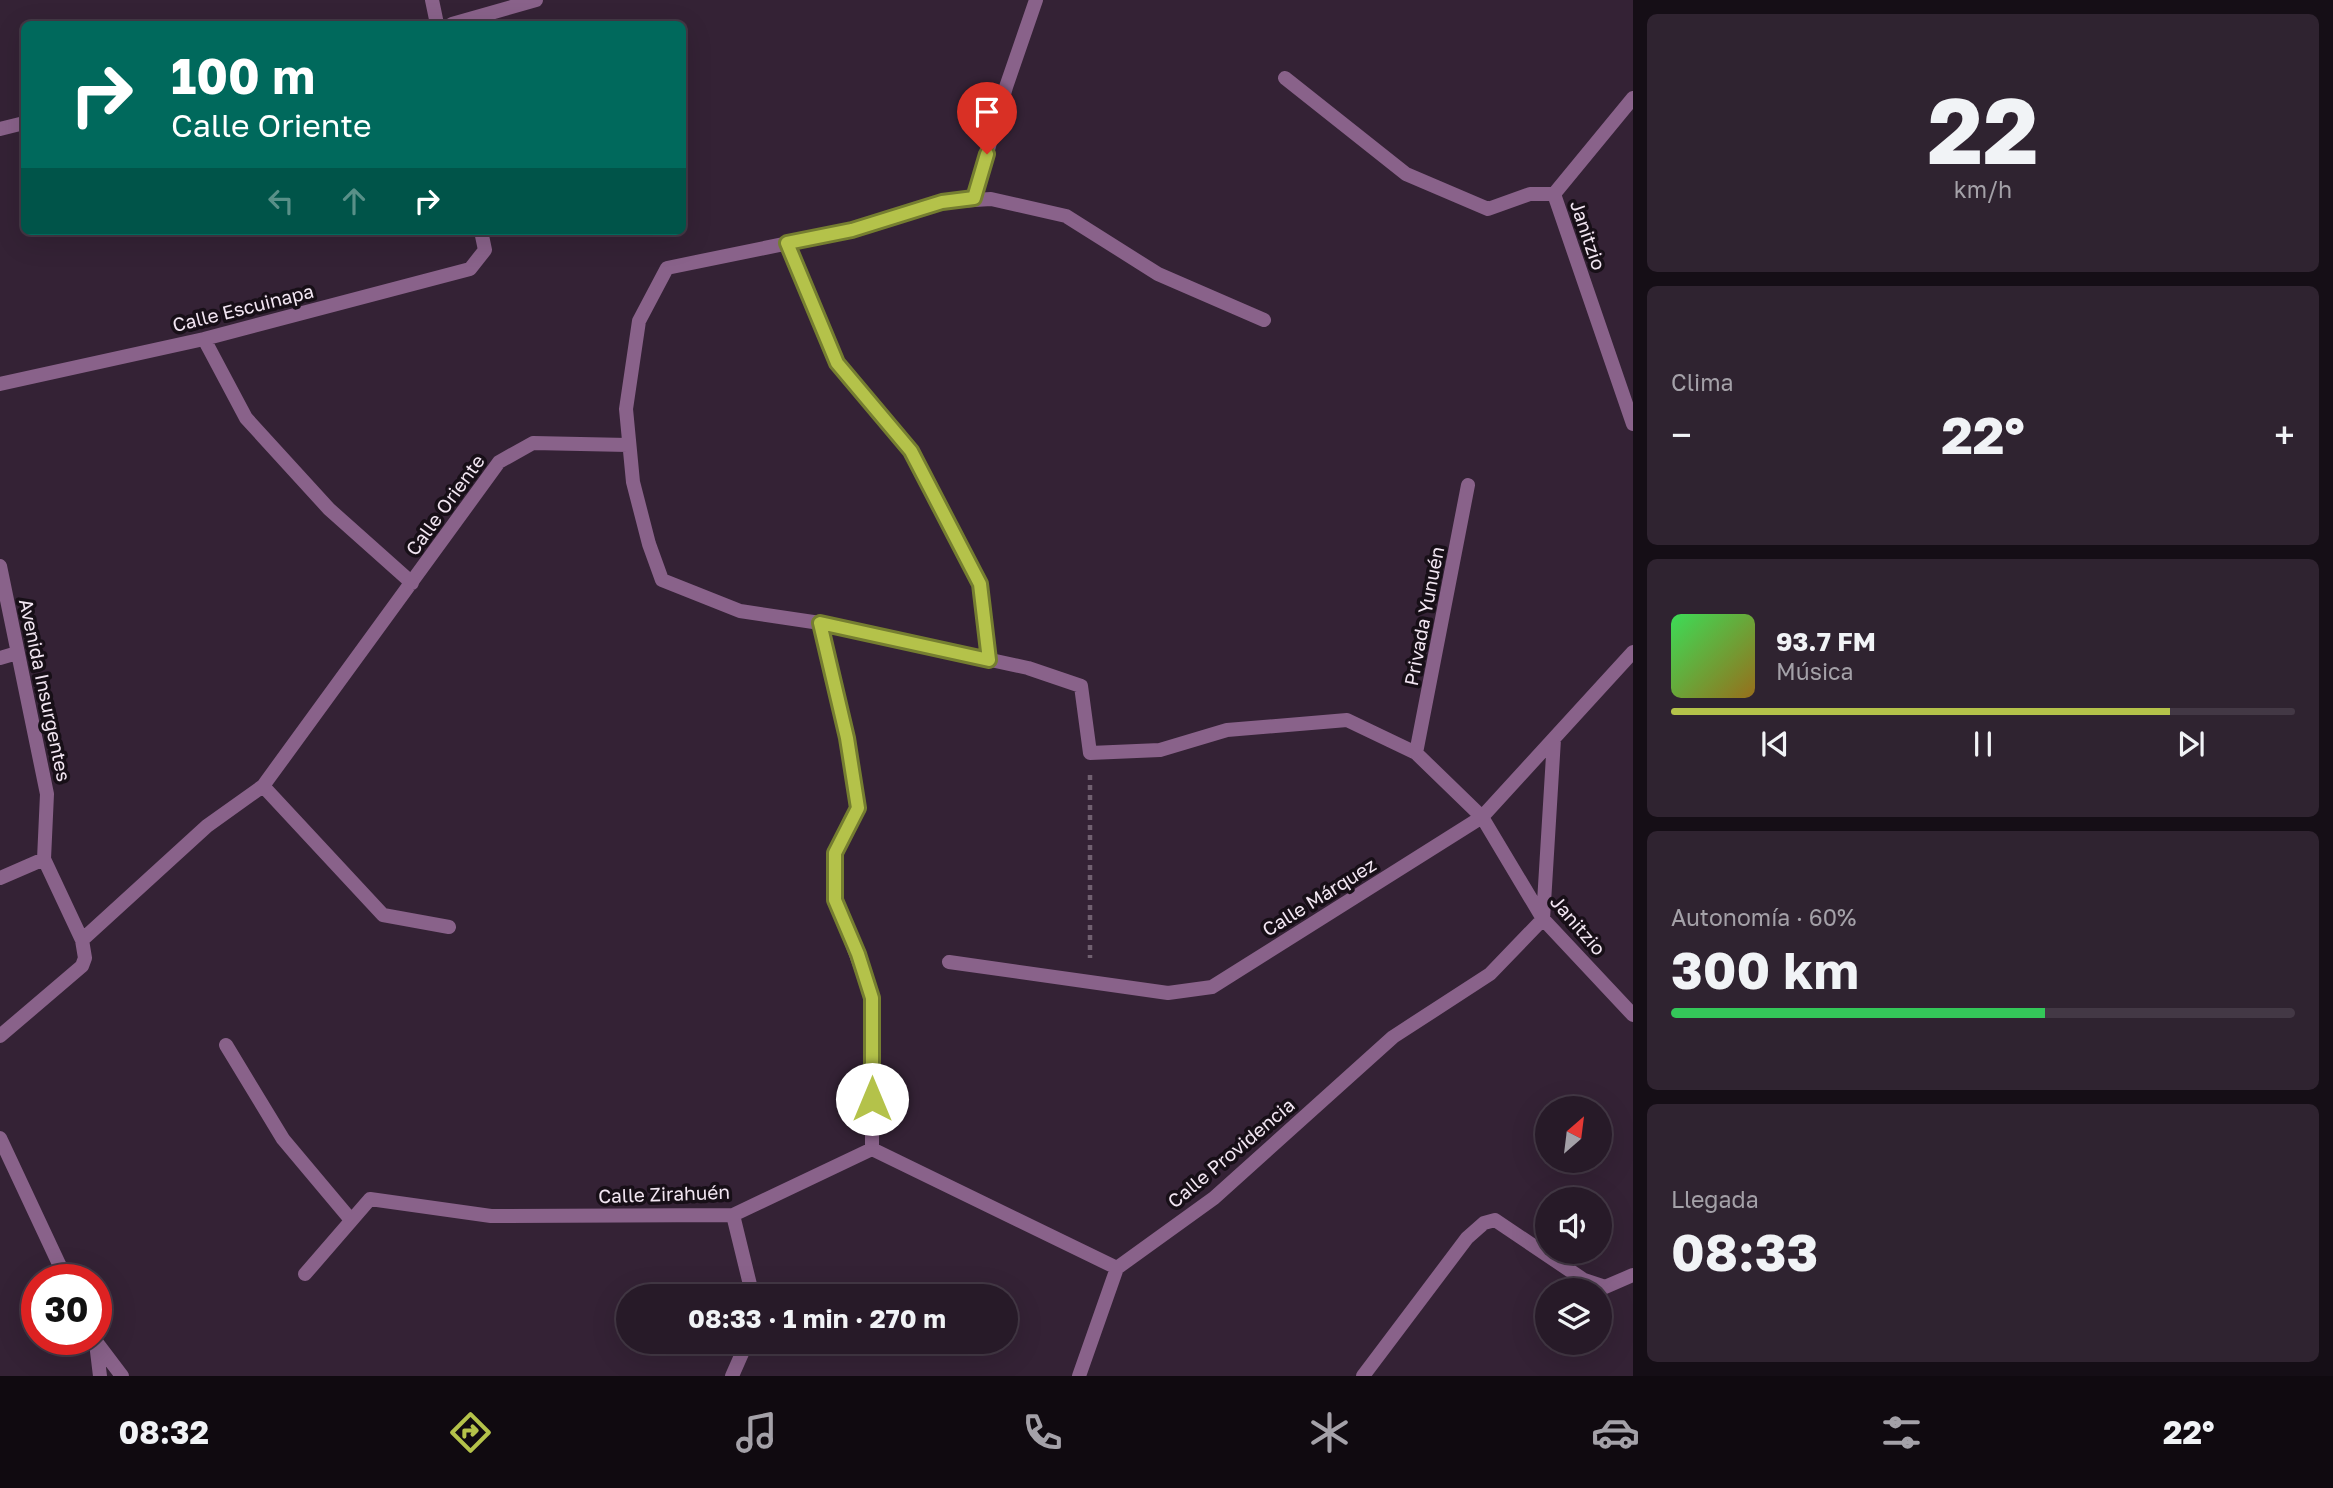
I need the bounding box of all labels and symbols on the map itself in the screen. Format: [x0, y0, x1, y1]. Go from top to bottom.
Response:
pin [957, 82, 1017, 154]
street label: Janitzio [1566, 197, 1611, 273]
street label: Calle Escuinapa [170, 279, 316, 336]
street label: Calle Oriente [400, 450, 489, 560]
street label: Privada Yunuén [1399, 544, 1448, 687]
street label: Avenida Insurgentes [15, 596, 76, 783]
street label: Calle Márquez [1258, 852, 1380, 941]
street label: Janitzio [1546, 890, 1611, 959]
position arrow [835, 1062, 909, 1136]
street label: Calle Providencia [1163, 1093, 1299, 1212]
north arrow [1535, 1096, 1612, 1172]
street label: Calle Zirahuén [598, 1180, 730, 1207]
speed limit sign: 30 [21, 1264, 112, 1355]

